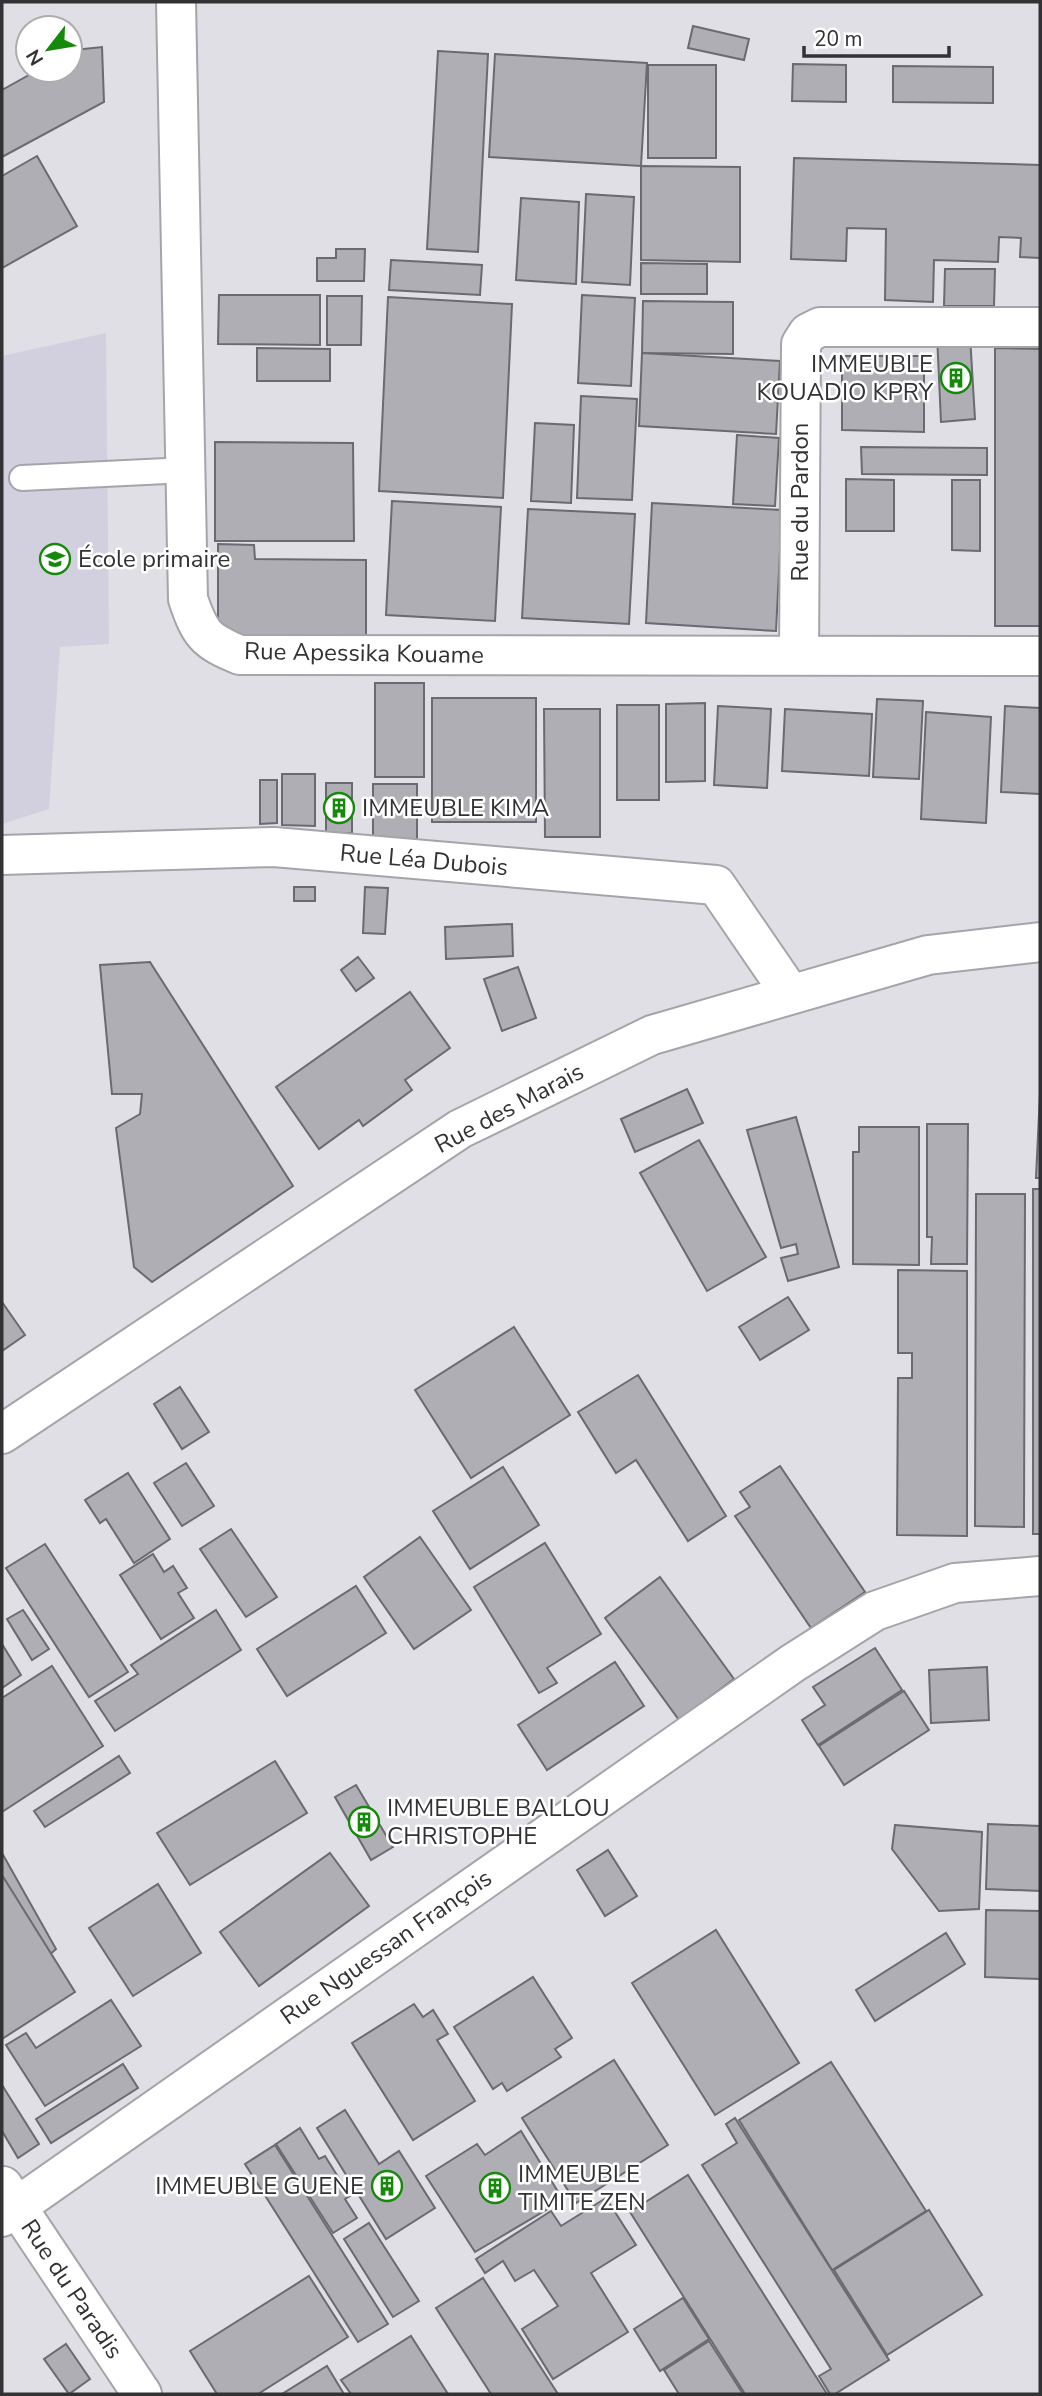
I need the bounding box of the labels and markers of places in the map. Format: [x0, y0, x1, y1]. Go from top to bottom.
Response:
place label: IMMEUBLE KOUADIO KPRY [757, 348, 934, 408]
building icon: IMMEUBLE KOUADIO KPRY [939, 361, 973, 395]
school or university icon: École primaire [38, 542, 72, 576]
place label: École primaire [78, 543, 230, 575]
building icon: IMMEUBLE KIMA [322, 791, 356, 825]
place label: IMMEUBLE KIMA [362, 792, 550, 824]
place label: IMMEUBLE BALLOU CHRISTOPHE [387, 1792, 610, 1852]
building icon: IMMEUBLE BALLOU CHRISTOPHE [347, 1805, 381, 1839]
place label: IMMEUBLE TIMITE ZEN [518, 2158, 646, 2218]
building icon: IMMEUBLE GUENE [370, 2169, 404, 2203]
place label: IMMEUBLE GUENE [155, 2170, 364, 2202]
building icon: IMMEUBLE TIMITE ZEN [478, 2171, 512, 2205]

